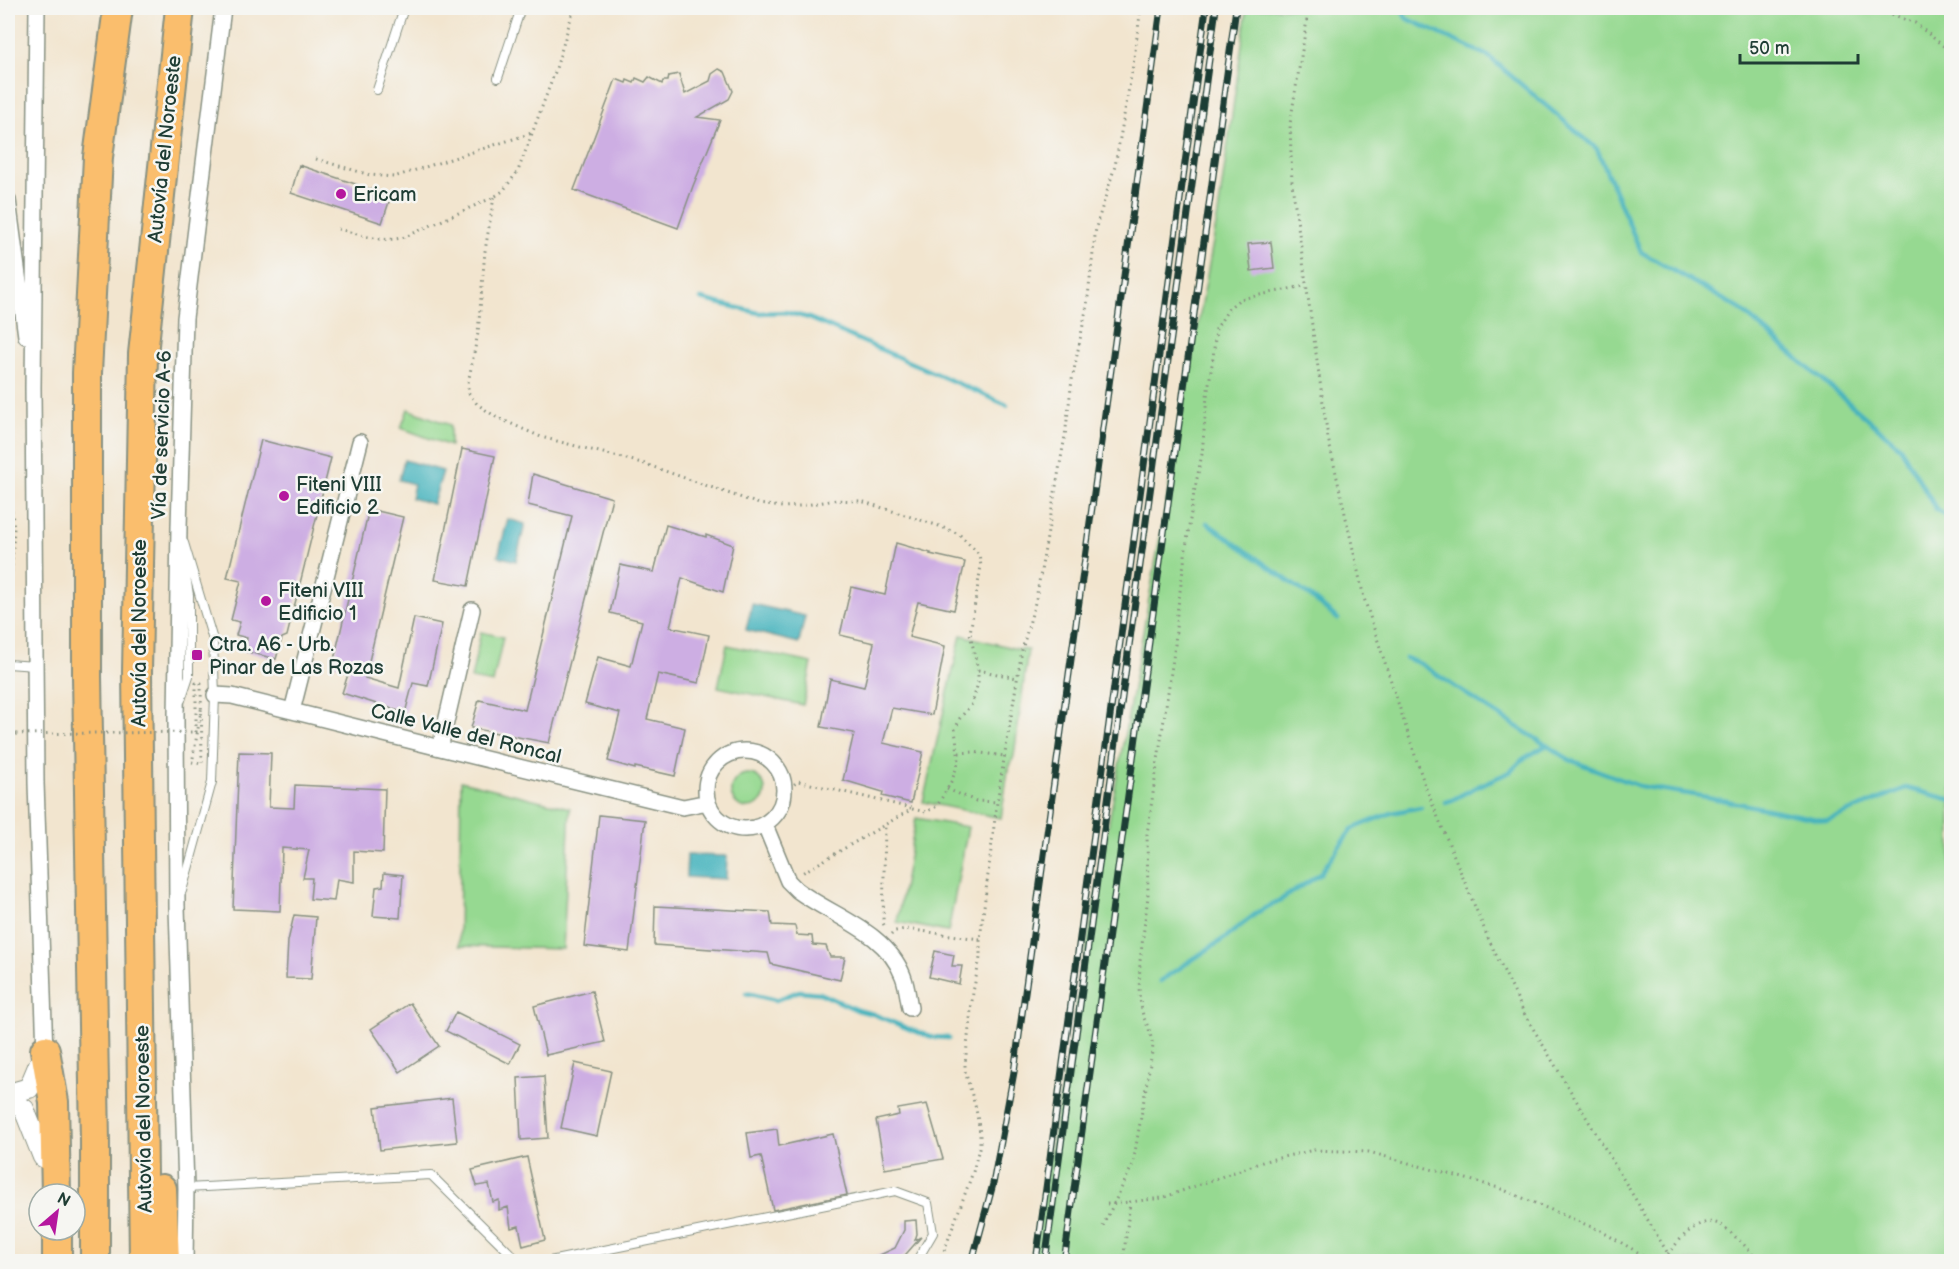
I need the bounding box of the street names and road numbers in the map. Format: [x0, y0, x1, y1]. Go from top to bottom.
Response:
street label: Autovía del Noroeste [143, 54, 187, 244]
street label: Vía de servicio A-6 [147, 350, 177, 520]
street label: Autovía del Noroeste [128, 539, 152, 727]
street label: Calle Valle del Roncal [368, 699, 564, 769]
street label: Autovía del Noroeste [130, 1025, 158, 1213]

